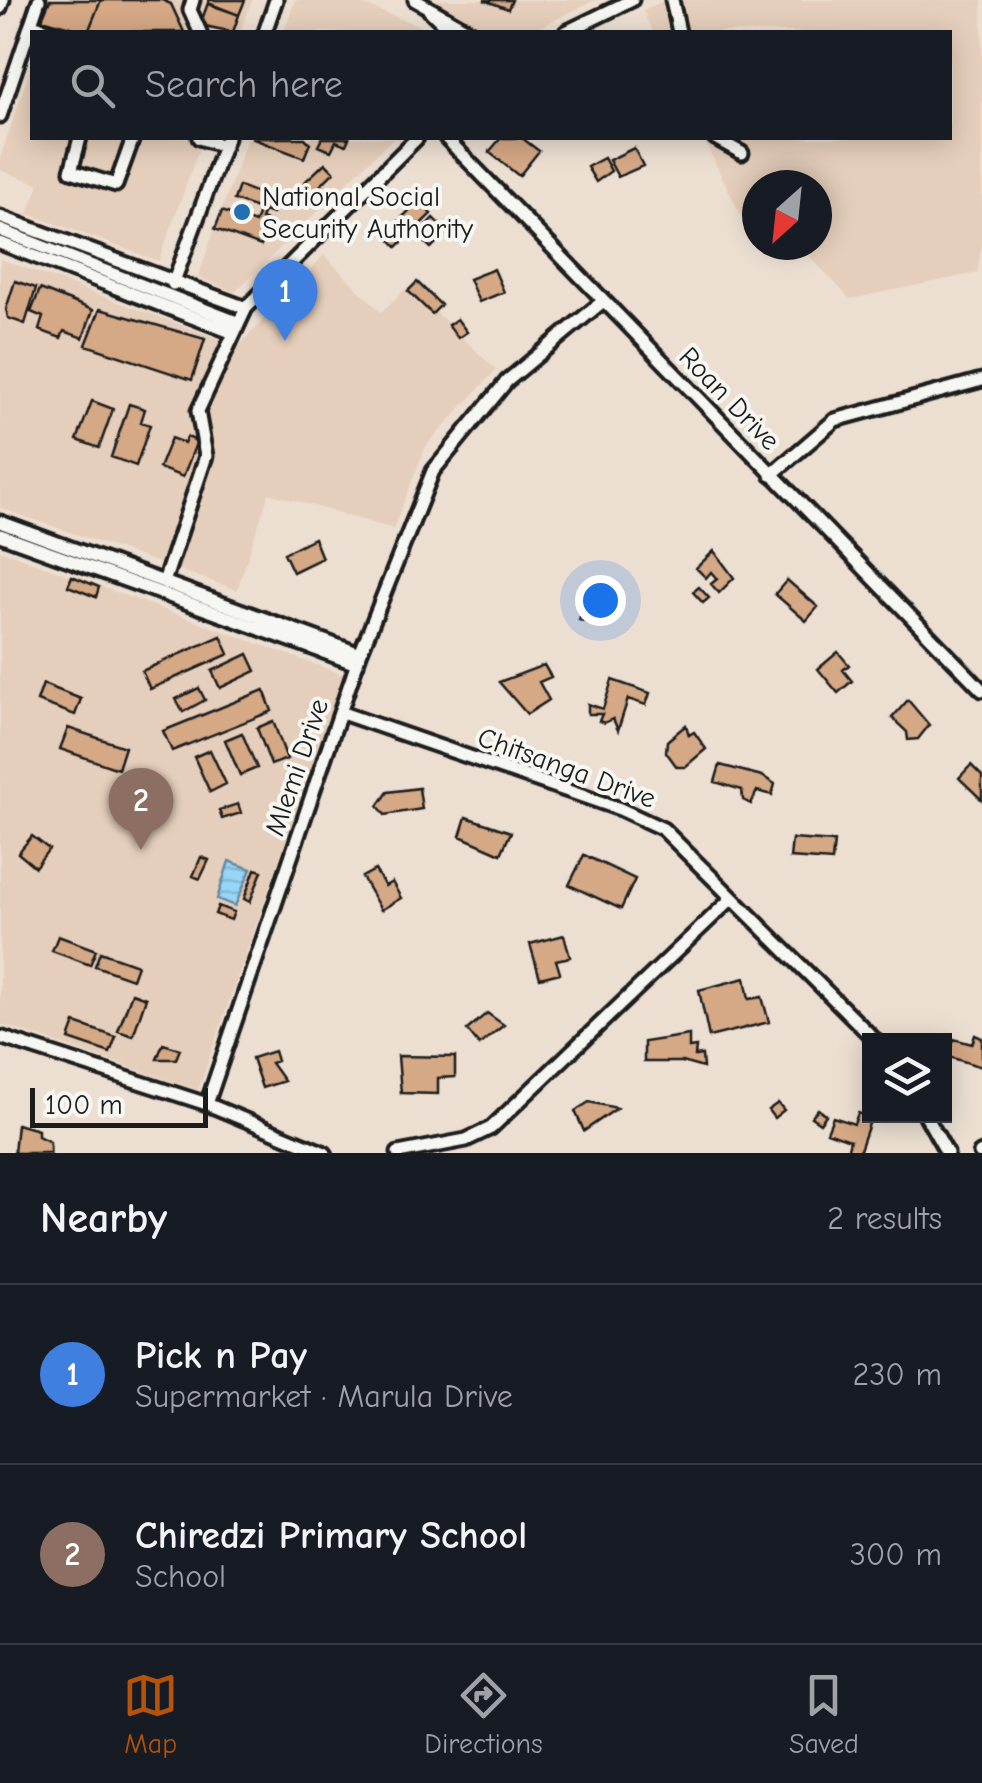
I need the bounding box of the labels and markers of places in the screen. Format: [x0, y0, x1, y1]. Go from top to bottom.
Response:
place label: National Social Security Authority [262, 181, 474, 245]
marker: National Social Security Authority [231, 201, 253, 223]
pin: 1 [252, 258, 318, 341]
pin: 2 [108, 768, 174, 850]

